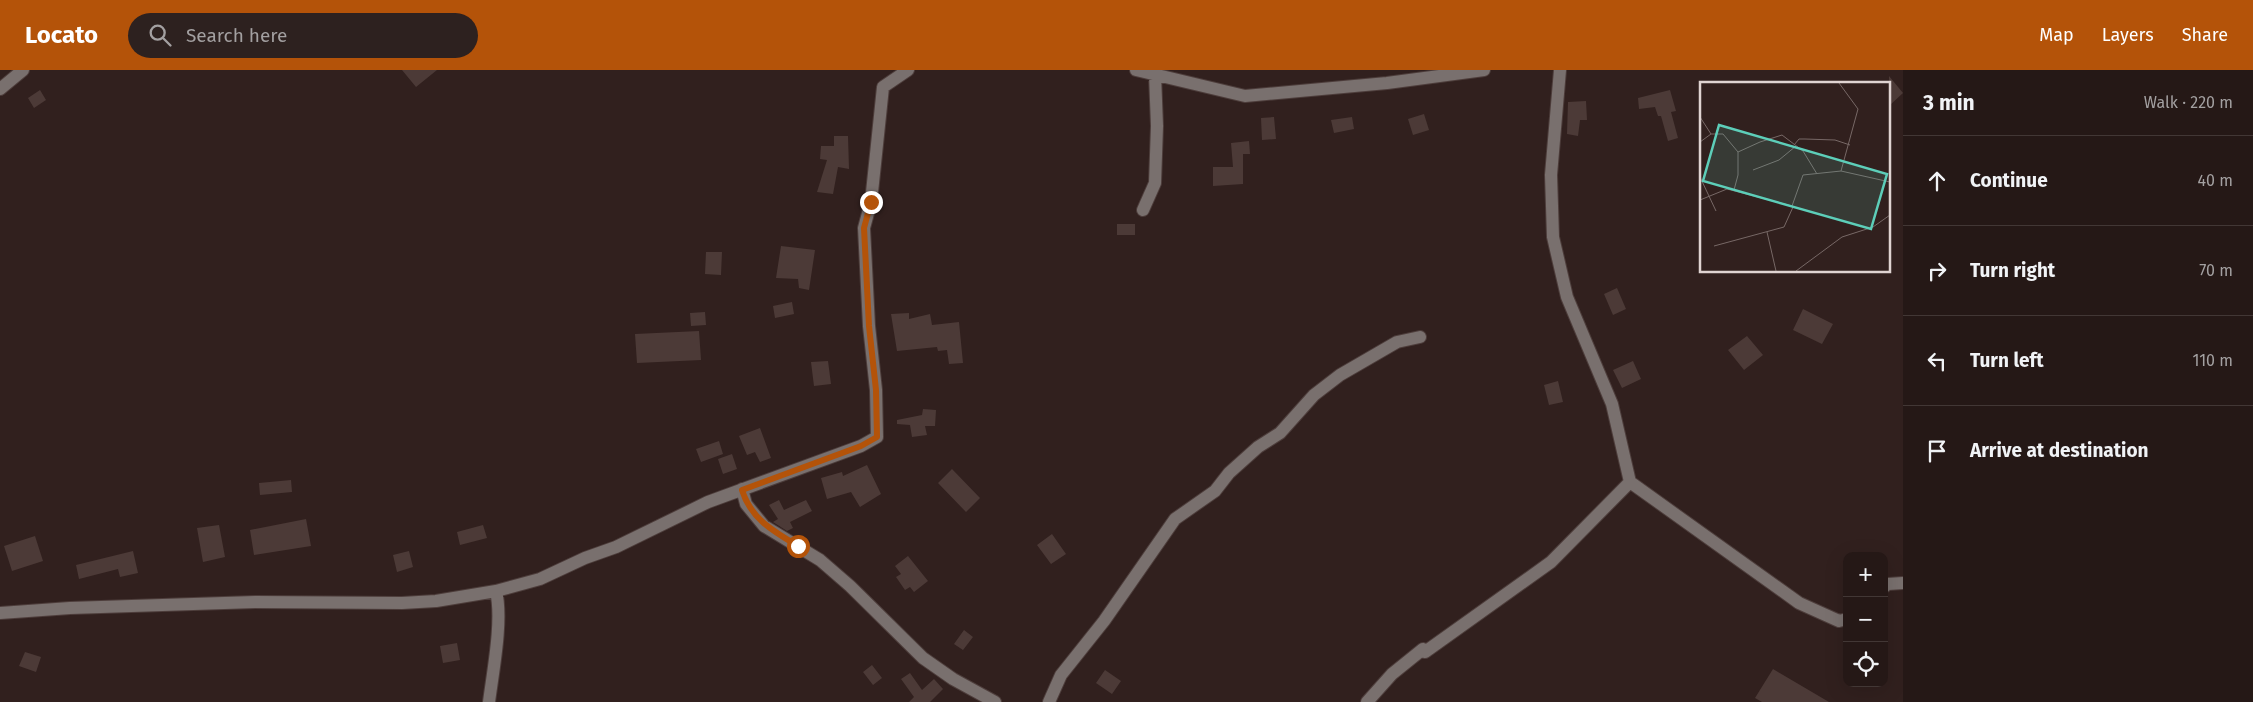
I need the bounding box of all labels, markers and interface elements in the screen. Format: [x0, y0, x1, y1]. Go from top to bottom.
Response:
search box [128, 13, 478, 58]
text: Locato [25, 21, 98, 49]
icon: search [146, 21, 174, 49]
text: Search here [186, 24, 287, 47]
text: Map [2039, 24, 2074, 46]
text: Layers [2102, 24, 2154, 46]
text: Share [2182, 24, 2228, 46]
inset map [1700, 82, 1890, 272]
text: 3 min [1923, 90, 1975, 116]
text: Walk · 220 m [2144, 93, 2233, 112]
icon: ahead [1923, 167, 1951, 195]
text: Continue [1970, 169, 2048, 192]
text: 40 m [2198, 171, 2233, 190]
route end [860, 191, 883, 214]
icon: right [1923, 257, 1951, 285]
text: Turn right [1970, 259, 2055, 282]
text: 70 m [2199, 261, 2233, 280]
icon: left [1923, 347, 1951, 375]
text: Turn left [1970, 349, 2044, 372]
text: 110 m [2192, 351, 2233, 370]
icon: arrive [1923, 437, 1951, 465]
text: Arrive at destination [1970, 439, 2149, 462]
route start [787, 535, 810, 558]
map controls [1843, 552, 1888, 687]
button: + [1843, 552, 1888, 597]
button: − [1843, 597, 1888, 642]
button: locate [1843, 642, 1888, 687]

